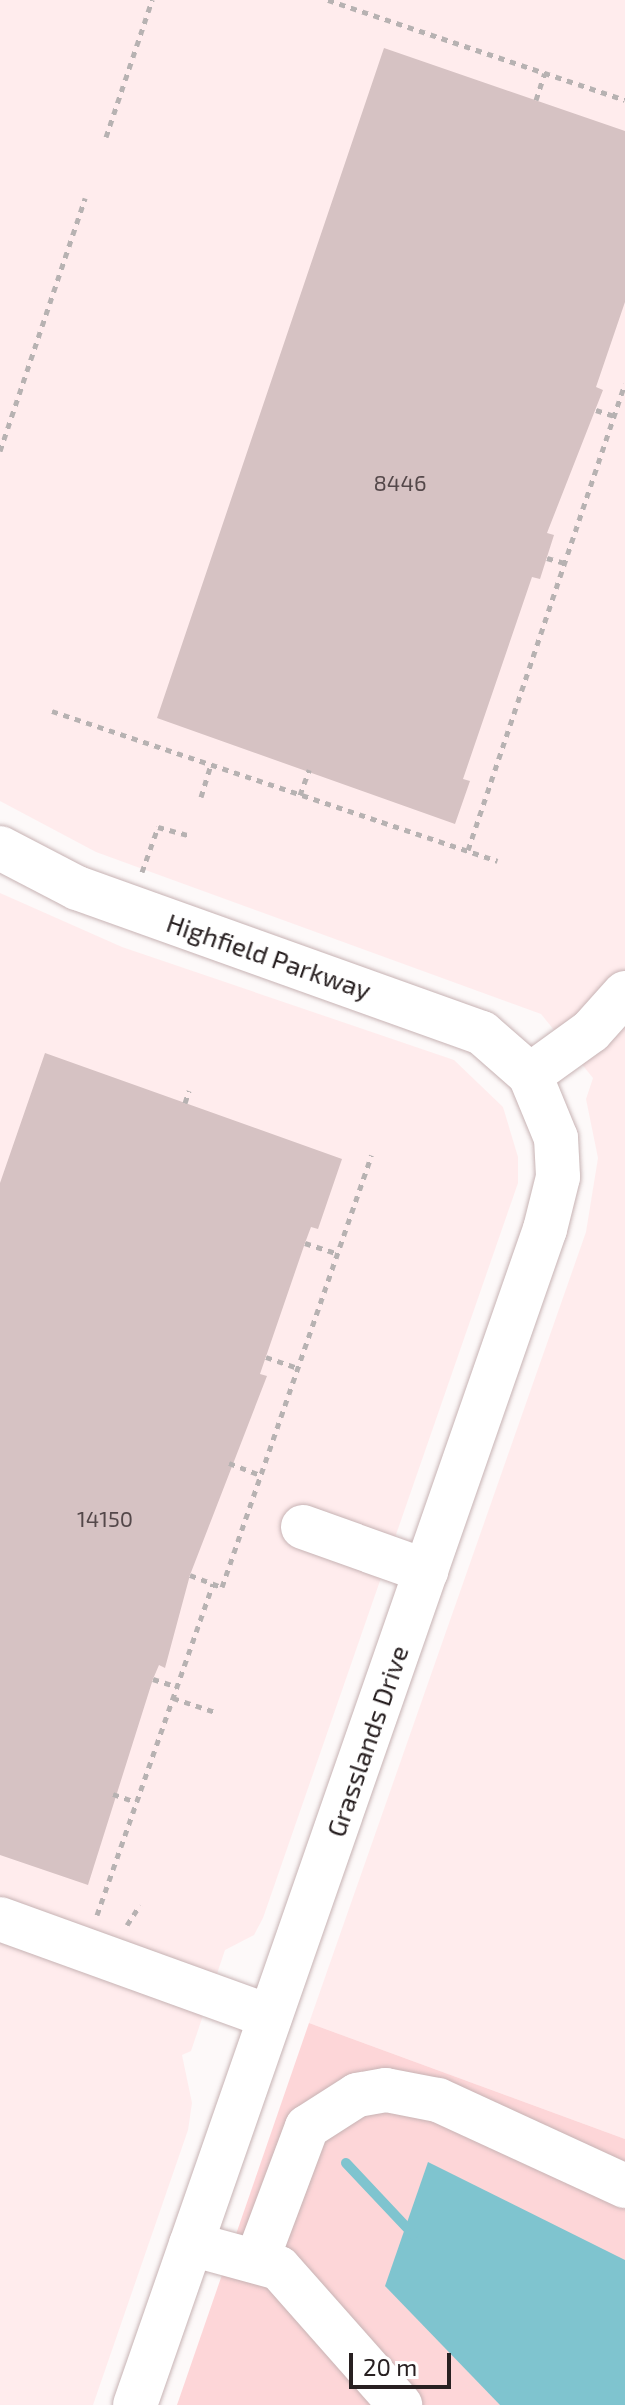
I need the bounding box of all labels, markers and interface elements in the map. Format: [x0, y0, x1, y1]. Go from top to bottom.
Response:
house number: 8446 [374, 470, 426, 496]
street label: Highfield Parkway [163, 906, 375, 1006]
house number: 14150 [77, 1506, 133, 1532]
street label: Grasslands Drive [320, 1641, 414, 1841]
scale bar [353, 2337, 455, 2387]
text: 20 m [363, 2352, 417, 2381]

